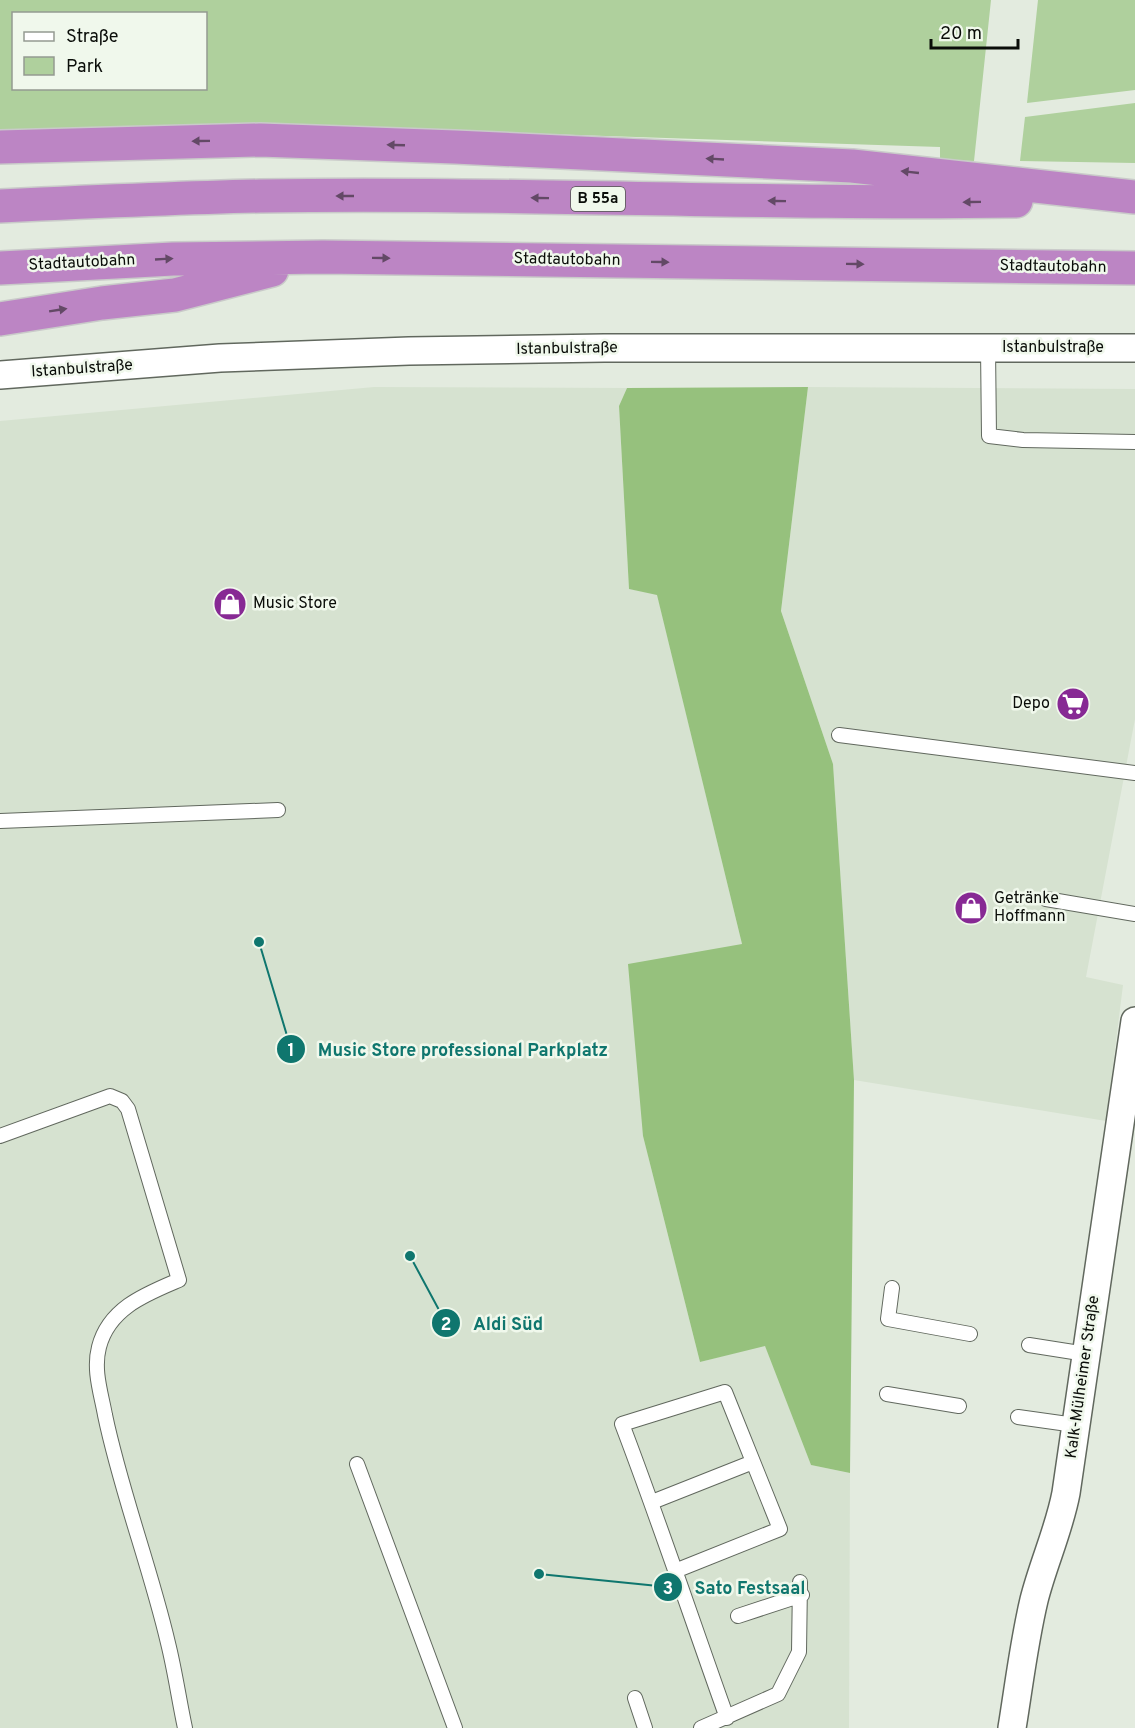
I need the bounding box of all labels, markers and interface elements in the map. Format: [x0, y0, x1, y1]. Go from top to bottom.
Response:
legend [12, 12, 207, 90]
scale bar [931, 12, 1018, 50]
text: 20 m [940, 23, 982, 46]
text: Straße [66, 26, 118, 49]
text: Park [66, 56, 103, 79]
one-way arrow [192, 136, 211, 146]
one-way arrow [387, 140, 406, 149]
one-way arrow [706, 155, 725, 164]
one-way arrow [900, 167, 919, 177]
road number: B 55a [571, 187, 625, 211]
one-way arrow [335, 191, 354, 201]
one-way arrow [530, 193, 549, 203]
one-way arrow [767, 196, 786, 206]
one-way arrow [962, 197, 981, 207]
street label: Stadtautobahn [513, 249, 621, 271]
street label: Stadtautobahn [28, 250, 136, 276]
one-way arrow [371, 253, 390, 262]
one-way arrow [154, 254, 173, 264]
street label: Stadtautobahn [999, 256, 1107, 278]
one-way arrow [650, 257, 669, 266]
one-way arrow [845, 260, 864, 269]
one-way arrow [48, 305, 67, 314]
street label: Istanbulstraße [516, 338, 618, 360]
street label: Istanbulstraße [1002, 338, 1104, 358]
street label: Istanbulstraße [31, 355, 133, 383]
shop icon: Music Store [212, 586, 248, 622]
place label: Music Store [253, 594, 337, 614]
supermarket icon: Depo [1055, 686, 1091, 722]
place label: Depo [1012, 694, 1050, 714]
place label: Getränke Hoffmann [994, 889, 1065, 927]
shop icon: Getränke Hoffmann [953, 890, 989, 926]
callout: Music Store professional Parkplatz [276, 1031, 620, 1067]
text: 1 [287, 1040, 295, 1063]
text: Music Store professional Parkplatz [318, 1040, 608, 1063]
street label: Kalk-Mülheimer Straße [1062, 1294, 1104, 1460]
callout: Aldi Süd [431, 1305, 555, 1341]
text: 2 [440, 1314, 452, 1337]
text: Aldi Süd [473, 1314, 543, 1337]
callout: Sato Festsaal [653, 1569, 818, 1605]
text: 3 [663, 1578, 673, 1601]
text: Sato Festsaal [695, 1578, 805, 1601]

